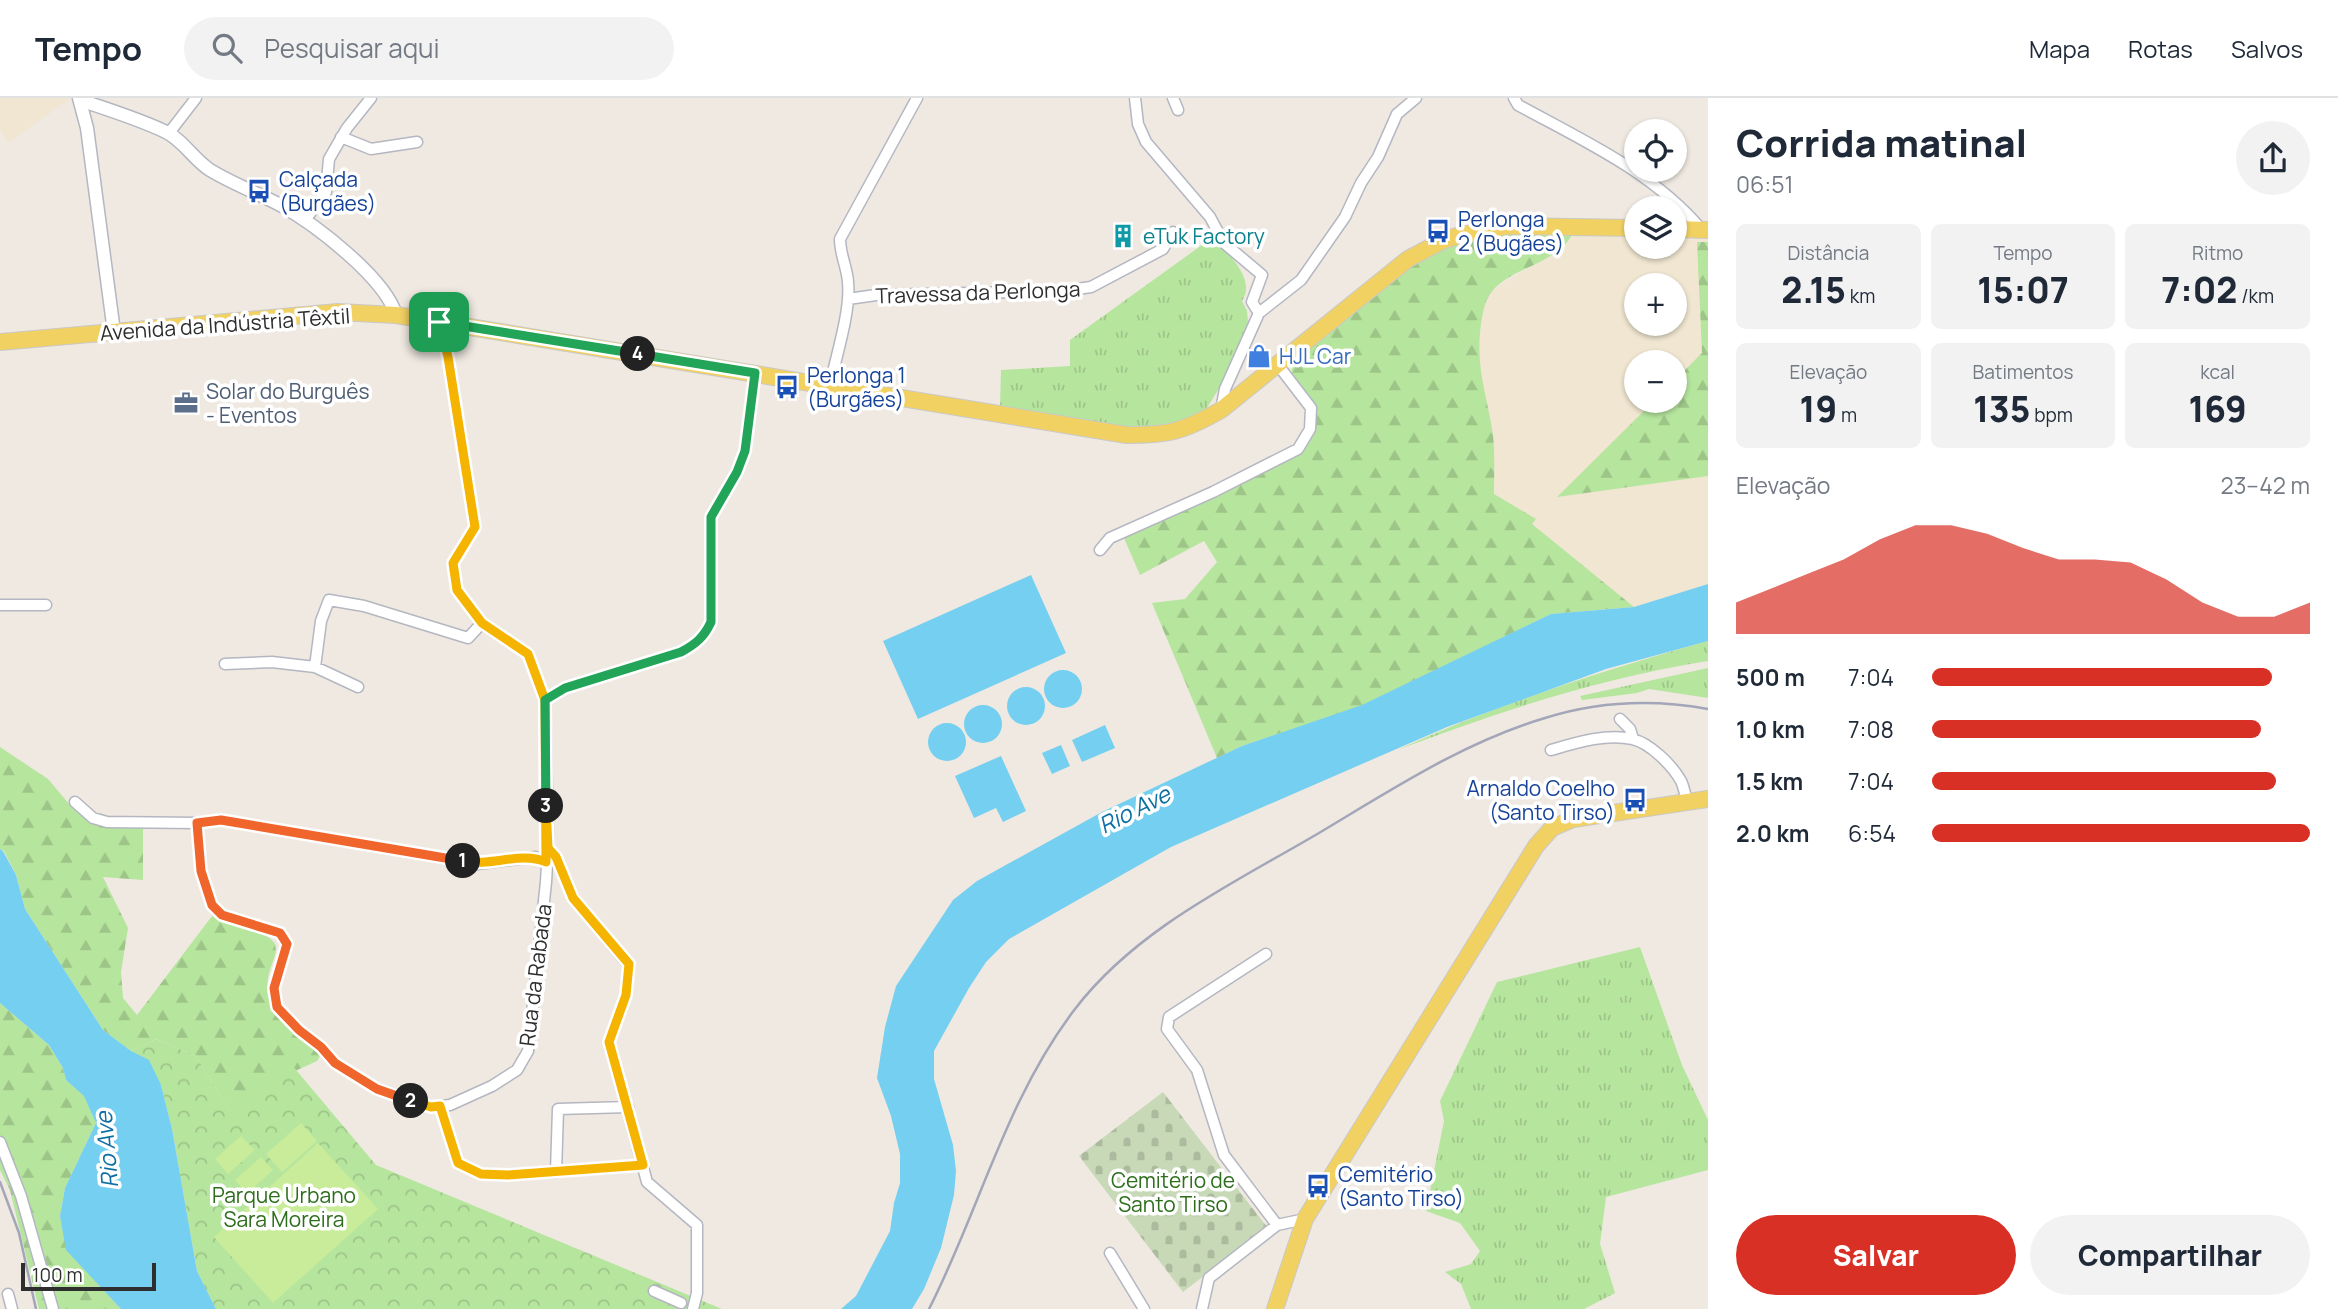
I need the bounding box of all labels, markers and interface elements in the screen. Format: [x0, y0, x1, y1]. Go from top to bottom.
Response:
search box [184, 17, 674, 80]
text: Tempo [35, 26, 142, 71]
icon: search [208, 29, 246, 67]
text: Pesquisar aqui [264, 30, 440, 66]
text: Mapa [2029, 32, 2090, 65]
text: Rotas [2128, 32, 2193, 65]
text: Salvos [2231, 32, 2303, 65]
text: Corrida matinal [1736, 116, 2027, 168]
map controls [1624, 119, 1687, 413]
button: locate [1624, 119, 1687, 182]
button: share [2236, 121, 2310, 195]
place label: Calçada (Burgães) [279, 165, 376, 217]
text: 06:51 [1736, 168, 1793, 200]
bus stop icon: Calçada (Burgães) [245, 177, 273, 205]
button: layers [1624, 196, 1687, 259]
place label: Perlonga 2 (Bugães) [1458, 205, 1564, 257]
bus stop icon: Perlonga 2 (Bugães) [1424, 217, 1452, 245]
building icon: eTuk Factory [1109, 222, 1137, 250]
place label: eTuk Factory [1143, 222, 1265, 250]
text: Distância [1787, 240, 1869, 266]
text: Tempo [1993, 240, 2053, 266]
text: Ritmo [2192, 240, 2243, 266]
text: 2.15 [1781, 266, 1846, 314]
text: 15:07 [1977, 266, 2069, 314]
text: 7:02 [2161, 266, 2237, 314]
button: + [1624, 273, 1687, 336]
street label: Travessa da Perlonga [875, 274, 1081, 310]
text: km [1846, 283, 1875, 309]
text: /km [2237, 283, 2274, 309]
pin [409, 292, 469, 352]
street label: Avenida da Indústria Têxtil [99, 301, 351, 347]
icon: arrive [420, 303, 458, 341]
pin: 4 [620, 336, 656, 372]
text: 4 [632, 340, 643, 366]
shop icon: HJL Car [1245, 342, 1273, 370]
place label: HJL Car [1279, 342, 1352, 370]
button: − [1624, 350, 1687, 413]
text: Elevação [1789, 359, 1867, 385]
text: Batimentos [1973, 359, 2073, 385]
text: kcal [2200, 359, 2235, 385]
place label: Perlonga 1 (Burgães) [807, 361, 906, 413]
bus stop icon: Perlonga 1 (Burgães) [773, 373, 801, 401]
place label: Solar do Burguês - Eventos [206, 377, 369, 429]
text: 19 [1800, 385, 1837, 433]
text: 135 [1973, 385, 2030, 433]
text: 169 [2188, 385, 2247, 433]
office icon: Solar do Burguês - Eventos [172, 389, 200, 417]
text: m [1837, 402, 1857, 428]
text: bpm [2030, 402, 2073, 428]
text: Elevação [1736, 469, 1830, 501]
text: 23–42 m [2221, 469, 2310, 501]
text: 500 m [1736, 661, 1805, 693]
text: 7:04 [1848, 661, 1894, 693]
text: 1.0 km [1736, 713, 1805, 745]
text: 7:08 [1848, 713, 1894, 745]
text: 1.5 km [1736, 765, 1803, 797]
text: 7:04 [1848, 765, 1894, 797]
place label: Arnaldo Coelho (Santo Tirso) [1466, 774, 1615, 826]
water label: Rio Ave [1093, 777, 1177, 841]
bus stop icon: Arnaldo Coelho (Santo Tirso) [1621, 786, 1649, 814]
pin: 3 [528, 788, 564, 824]
text: 3 [540, 792, 551, 818]
text: 2.0 km [1736, 817, 1809, 849]
text: 6:54 [1848, 817, 1896, 849]
pin: 1 [446, 844, 480, 878]
text: 1 [458, 847, 467, 873]
street label: Rua da Rabada [512, 902, 558, 1048]
pin: 2 [394, 1084, 428, 1118]
text: 2 [405, 1087, 416, 1113]
water label: Rio Ave [87, 1109, 125, 1189]
place label: Cemitério (Santo Tirso) [1338, 1160, 1464, 1212]
park label: Cemitério de Santo Tirso [1111, 1166, 1235, 1218]
bus stop icon: Cemitério (Santo Tirso) [1304, 1172, 1332, 1200]
park label: Parque Urbano Sara Moreira [212, 1181, 356, 1233]
button: Salvar [1736, 1215, 2016, 1295]
button: Compartilhar [2030, 1215, 2310, 1295]
scale bar [21, 1260, 156, 1292]
text: 100 m [32, 1262, 83, 1288]

